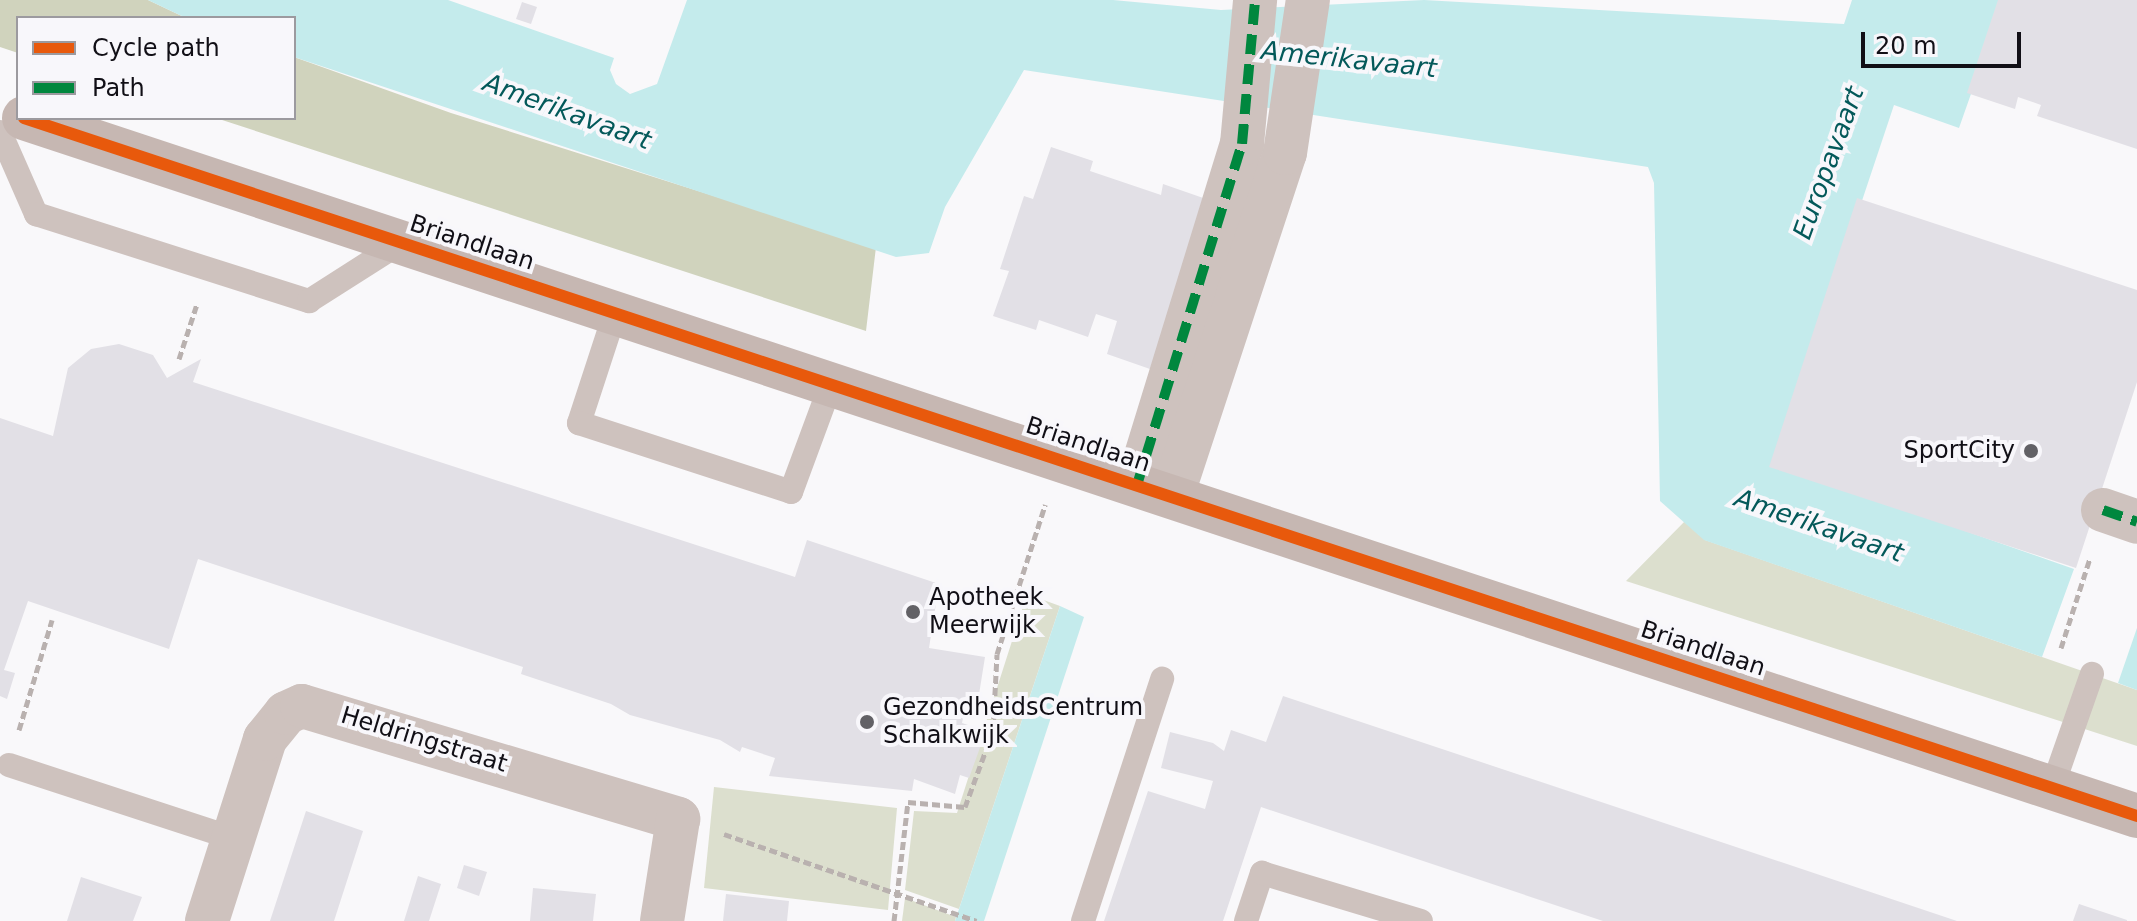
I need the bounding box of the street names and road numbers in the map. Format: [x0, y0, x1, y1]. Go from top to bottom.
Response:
street label: Briandlaan [406, 209, 538, 277]
street label: Briandlaan [1022, 411, 1154, 479]
street label: Briandlaan [1637, 615, 1769, 683]
street label: Heldringstraat [337, 701, 511, 779]

